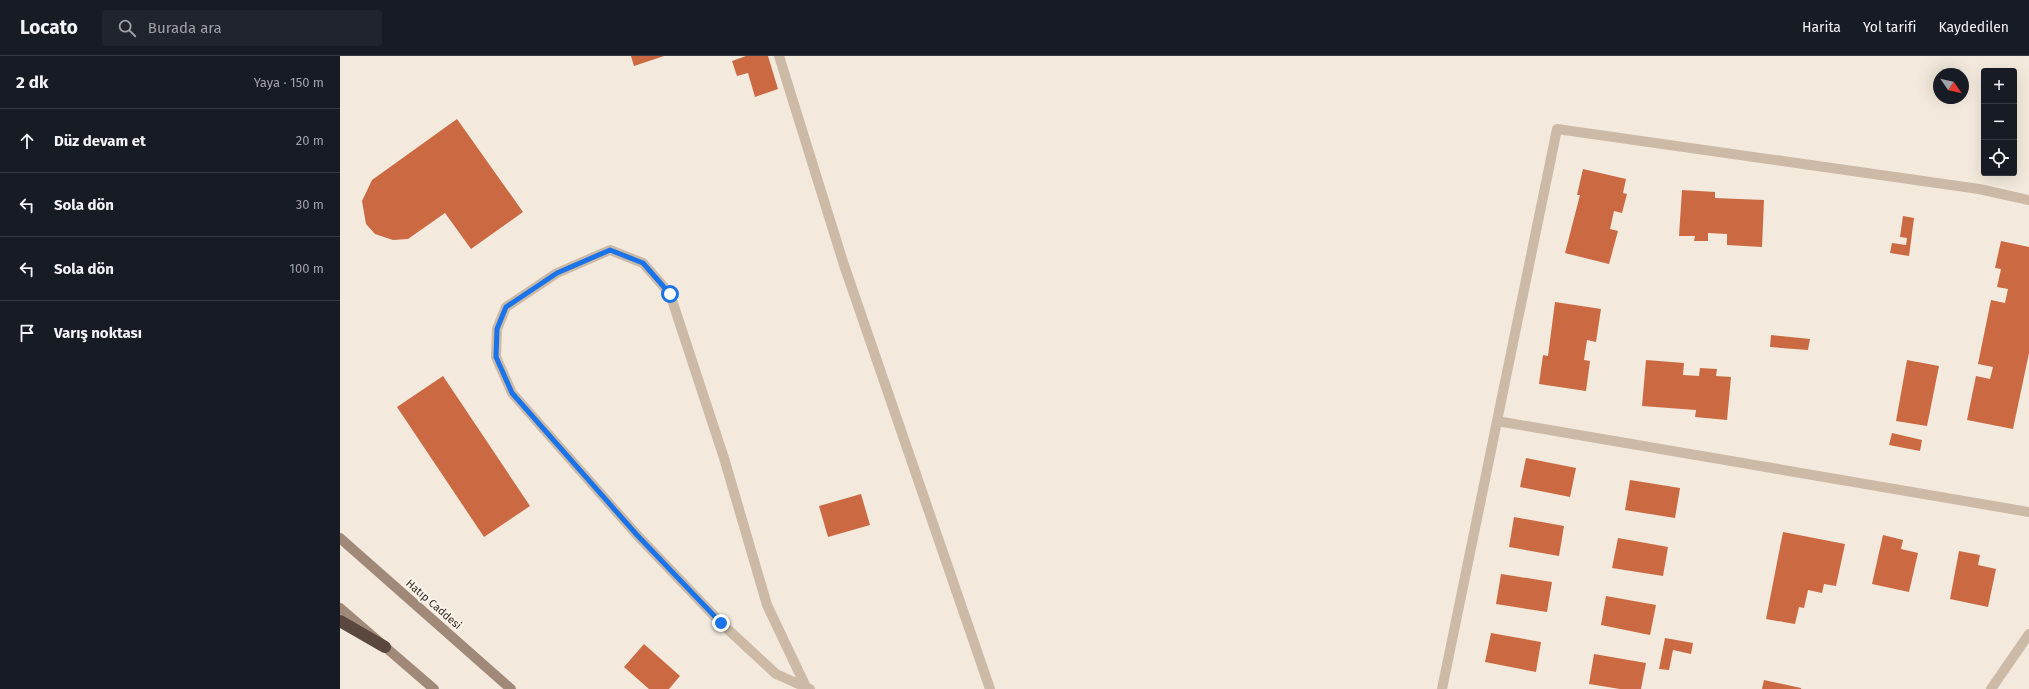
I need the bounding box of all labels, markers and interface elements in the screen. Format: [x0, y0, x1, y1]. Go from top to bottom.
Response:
search box [102, 10, 382, 46]
text: Locato [20, 16, 78, 39]
icon: search [116, 17, 138, 39]
text: Burada ara [148, 19, 222, 37]
text: Harita [1802, 19, 1841, 36]
text: Yol tarifi [1863, 19, 1916, 36]
text: Kaydedilen [1938, 19, 2009, 36]
north arrow [1933, 68, 1969, 104]
map controls [1981, 68, 2017, 176]
button: + [1981, 68, 2017, 104]
text: 2 dk [16, 72, 48, 93]
text: Yaya · 150 m [254, 75, 324, 90]
button: − [1981, 104, 2017, 140]
icon: ahead [16, 130, 38, 152]
text: Düz devam et [54, 132, 146, 150]
text: 20 m [296, 133, 324, 148]
button: locate [1981, 140, 2017, 176]
icon: left [16, 194, 38, 216]
text: Sola dön [54, 196, 114, 214]
text: 30 m [296, 197, 324, 212]
icon: left [16, 258, 38, 280]
text: Sola dön [54, 260, 114, 278]
text: 100 m [289, 261, 324, 276]
route start [661, 285, 679, 303]
icon: arrive [16, 322, 38, 344]
text: Varış noktası [54, 324, 142, 342]
street label: Hatıp Caddesi [403, 577, 464, 632]
route end [712, 614, 730, 632]

